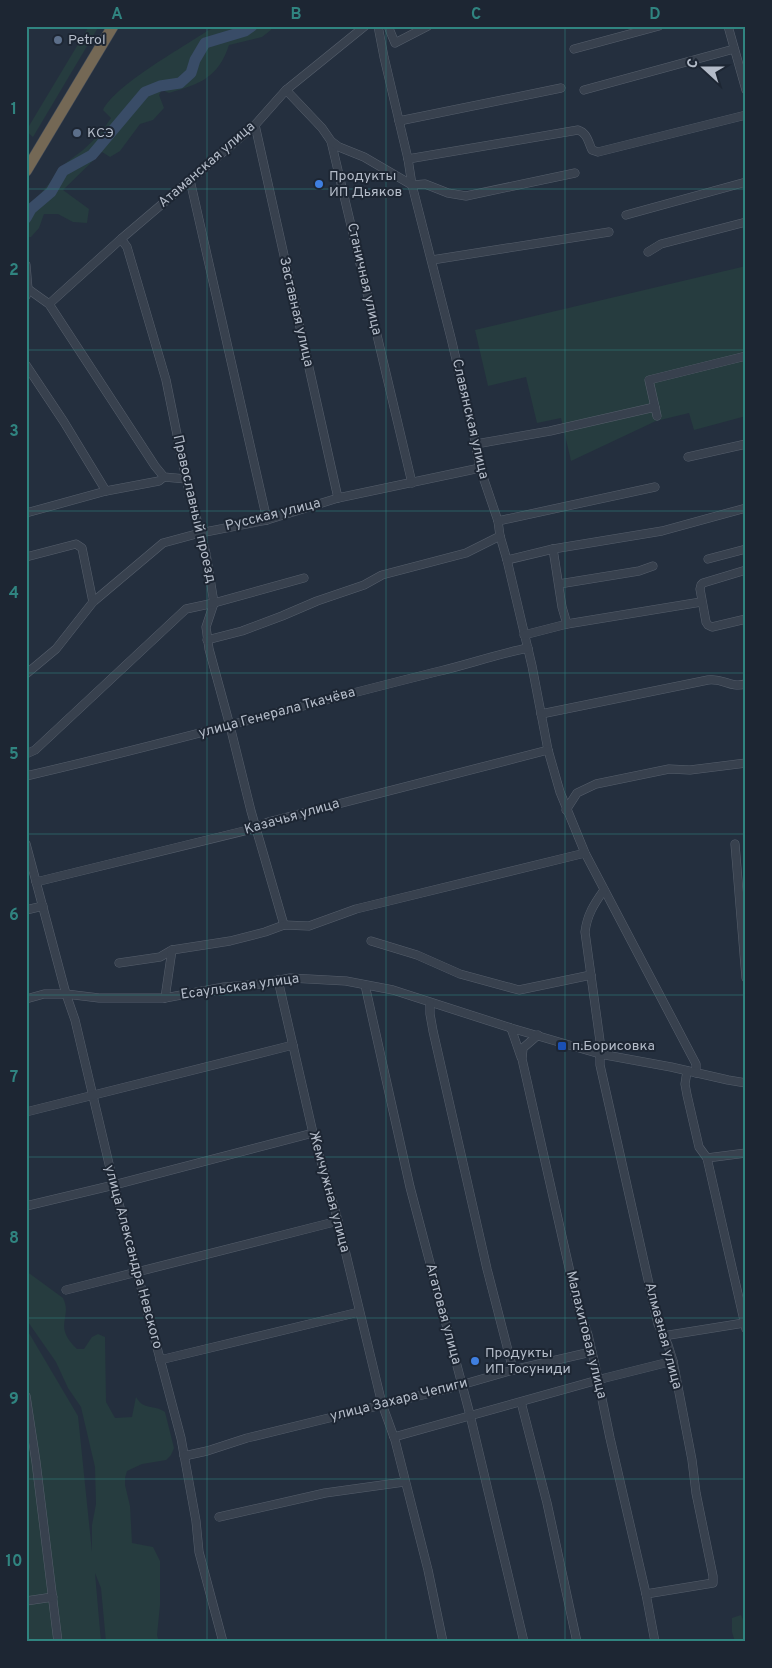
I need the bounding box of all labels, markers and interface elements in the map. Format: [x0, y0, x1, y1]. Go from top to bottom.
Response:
text: A [111, 5, 123, 25]
text: B [290, 5, 302, 25]
text: C [471, 5, 481, 25]
text: D [649, 5, 661, 25]
place label: Petrol [68, 32, 106, 49]
marker: Petrol [52, 34, 64, 46]
north arrow [680, 42, 730, 92]
text: С [684, 57, 703, 71]
text: 1 [11, 100, 17, 120]
street label: Атаманская улица [155, 118, 259, 212]
place label: КСЭ [87, 125, 114, 142]
marker: КСЭ [71, 127, 83, 139]
place label: Продукты ИП Дьяков [329, 168, 402, 201]
marker: Продукты ИП Дьяков [313, 178, 325, 190]
street label: Станичная улица [343, 221, 385, 337]
street label: Заставная улица [275, 255, 317, 369]
text: 2 [9, 261, 19, 281]
street label: Славянская улица [448, 357, 492, 481]
text: 3 [9, 422, 19, 442]
street label: Православный проезд [169, 433, 219, 585]
street label: Русская улица [224, 495, 322, 535]
text: 4 [9, 584, 19, 604]
street label: улица Генерала Ткачёва [197, 684, 357, 742]
text: 5 [9, 745, 19, 765]
street label: Казачья улица [242, 795, 342, 839]
text: 6 [9, 906, 19, 926]
street label: Есаульская улица [180, 970, 300, 1004]
place label: п.Борисовка [572, 1038, 655, 1055]
marker: п.Борисовка [556, 1040, 568, 1052]
text: 7 [10, 1068, 18, 1088]
street label: Жемчужная улица [305, 1130, 353, 1254]
street label: улица Александра Невского [100, 1163, 166, 1351]
text: 8 [9, 1229, 19, 1249]
street label: Агатовая улица [421, 1262, 465, 1366]
street label: Малахитовая улица [562, 1269, 610, 1401]
street label: Алмазная улица [641, 1281, 685, 1391]
place label: Продукты ИП Тосуниди [485, 1345, 571, 1378]
marker: Продукты ИП Тосуниди [469, 1355, 481, 1367]
street label: улица Захара Чепиги [328, 1375, 470, 1425]
text: 9 [9, 1390, 19, 1410]
text: 10 [6, 1552, 22, 1572]

